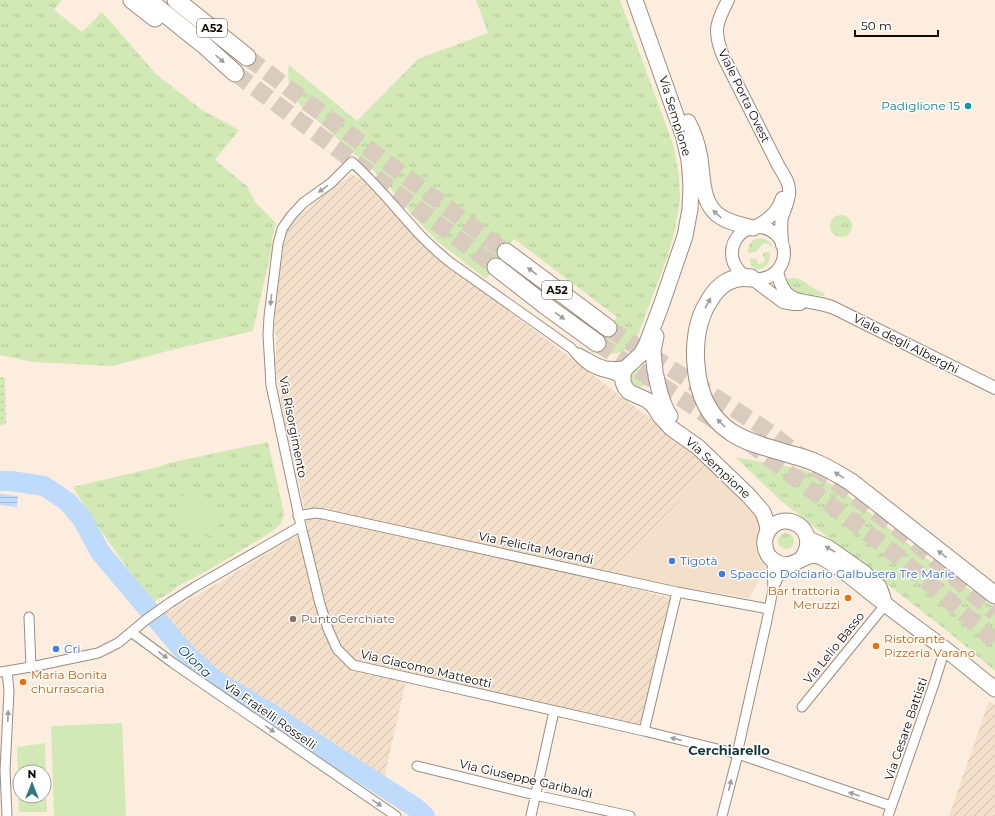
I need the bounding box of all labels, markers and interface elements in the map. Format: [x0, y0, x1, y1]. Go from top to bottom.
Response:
scale bar [855, 12, 938, 38]
text: 50 m [861, 18, 892, 33]
road number: A52 [197, 19, 227, 37]
street label: Viale Porta Ovest [715, 47, 774, 145]
one-way arrow [215, 54, 224, 63]
street label: Via Sempione [656, 74, 695, 158]
place label: Padiglione 15 [881, 98, 960, 113]
marker: Padiglione 15 [963, 101, 973, 111]
one-way arrow [318, 185, 329, 193]
one-way arrow [713, 210, 722, 219]
one-way arrow [527, 267, 538, 276]
road number: A52 [542, 281, 572, 299]
one-way arrow [268, 294, 274, 306]
one-way arrow [705, 297, 711, 308]
street label: Viale degli Alberghi [851, 310, 962, 377]
one-way arrow [554, 312, 565, 320]
street label: Via Risorgimento [276, 375, 311, 479]
one-way arrow [716, 418, 726, 428]
street label: Via Sempione [683, 434, 754, 502]
one-way arrow [833, 471, 845, 478]
street label: Via Felicita Morandi [477, 528, 595, 567]
one-way arrow [824, 546, 836, 553]
one-way arrow [937, 550, 948, 558]
place label: Tigotà [680, 553, 718, 568]
marker: Tigotà [667, 556, 677, 566]
place label: Spaccio Dolciario Galbusera Tre Marie [730, 566, 955, 581]
marker: Spaccio Dolciario Galbusera Tre Marie [717, 569, 727, 579]
place label: Bar trattoria Meruzzi [768, 583, 840, 612]
marker: Bar trattoria Meruzzi [843, 593, 853, 603]
street label: Via Lelio Basso [800, 609, 867, 687]
place label: PuntoCerchiate [301, 611, 395, 626]
marker: PuntoCerchiate [288, 614, 298, 624]
place label: Ristorante Pizzeria Varano [884, 631, 975, 660]
place label: Cri [64, 641, 80, 656]
water label: Olona [175, 641, 215, 681]
marker: Ristorante Pizzeria Varano [871, 641, 881, 651]
marker: Cri [51, 644, 61, 654]
street label: Via Giacomo Matteotti [359, 646, 493, 691]
one-way arrow [158, 651, 168, 659]
place label: Maria Bonita churrascaria [31, 667, 107, 696]
street label: Via Cesare Battisti [881, 675, 930, 782]
marker: Maria Bonita churrascaria [18, 677, 28, 687]
street label: Via Fratelli Rosselli [221, 677, 320, 752]
one-way arrow [4, 710, 11, 722]
one-way arrow [265, 725, 275, 733]
one-way arrow [670, 736, 683, 742]
district label: Cerchiarello [688, 742, 770, 758]
street label: Via Giuseppe Garibaldi [458, 756, 594, 801]
north arrow [12, 764, 52, 804]
text: N [28, 767, 36, 781]
one-way arrow [728, 779, 734, 791]
one-way arrow [848, 790, 860, 796]
one-way arrow [372, 799, 382, 807]

